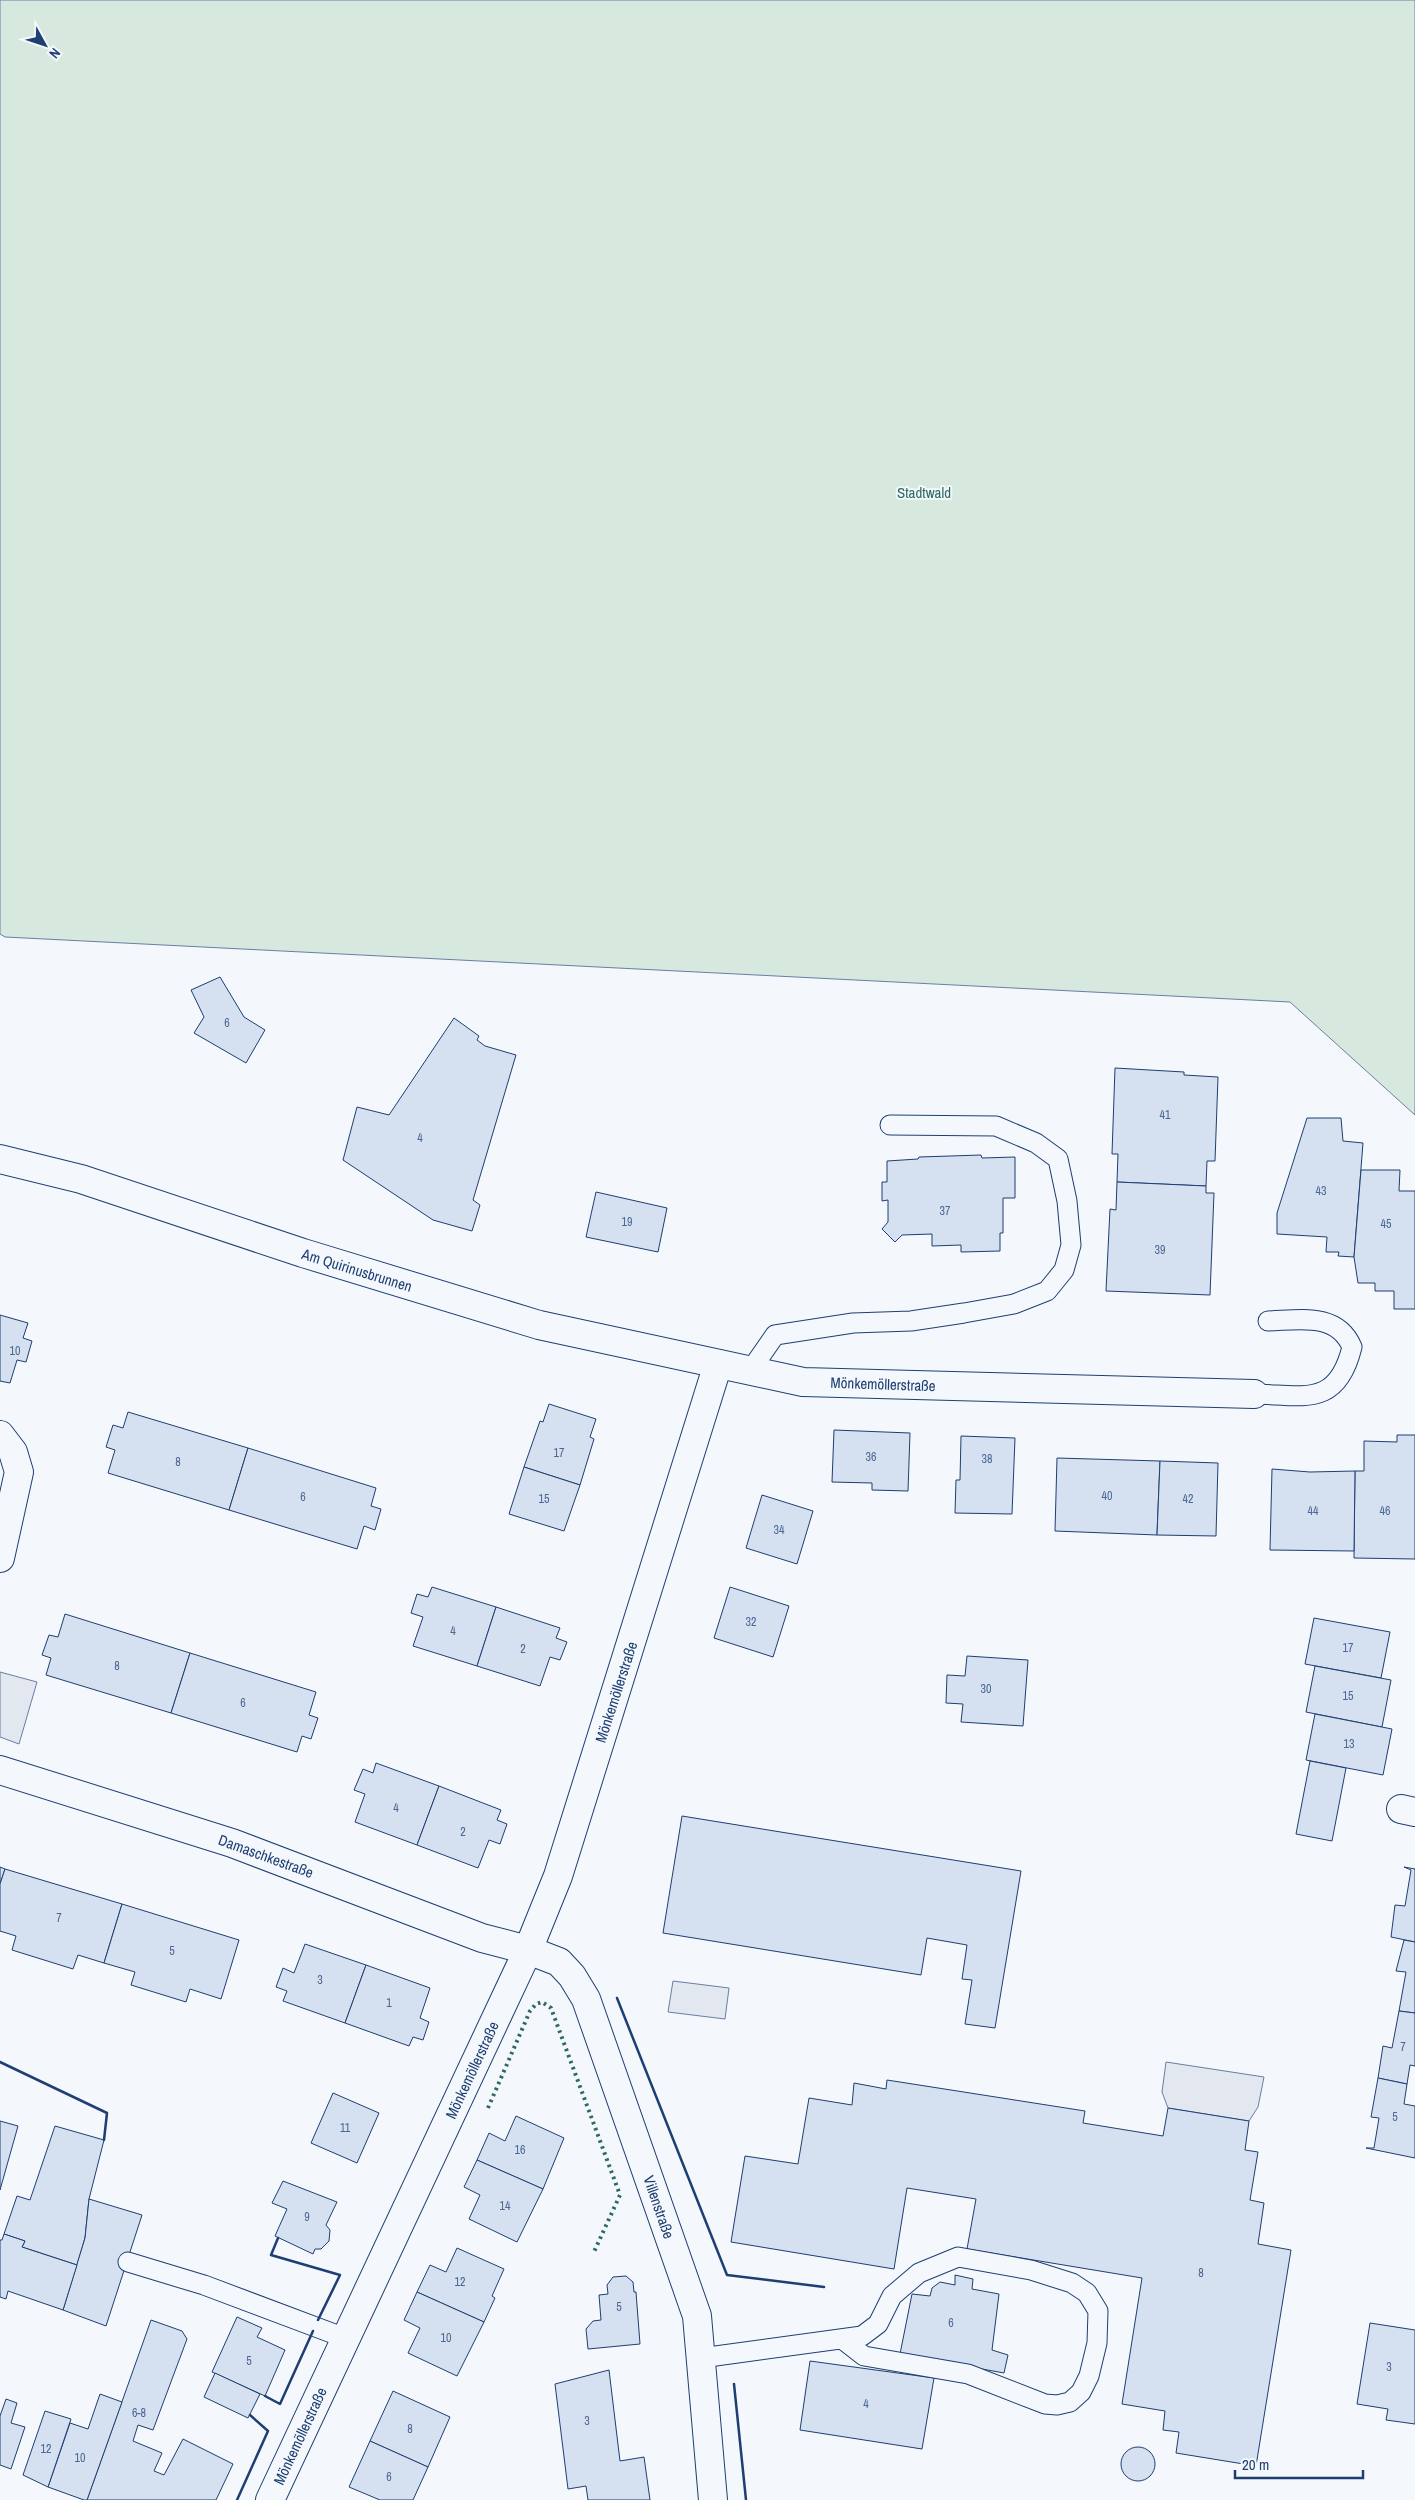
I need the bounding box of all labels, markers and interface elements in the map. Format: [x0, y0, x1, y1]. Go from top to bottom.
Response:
north arrow [20, 20, 70, 70]
text: N [45, 44, 65, 62]
park label: Stadtwald [897, 482, 951, 503]
house number: 6 [224, 1015, 230, 1031]
house number: 41 [1160, 1107, 1171, 1123]
house number: 4 [417, 1130, 423, 1146]
house number: 43 [1316, 1183, 1326, 1199]
house number: 37 [940, 1203, 951, 1219]
house number: 19 [622, 1214, 632, 1230]
house number: 45 [1381, 1216, 1392, 1232]
house number: 39 [1155, 1242, 1165, 1258]
street label: Am Quirinusbrunnen [298, 1243, 415, 1297]
house number: 10 [10, 1343, 20, 1359]
street label: Mönkemöllerstraße [830, 1372, 936, 1396]
house number: 17 [554, 1445, 565, 1461]
house number: 36 [866, 1449, 876, 1465]
house number: 38 [982, 1451, 992, 1467]
house number: 8 [175, 1454, 181, 1470]
house number: 40 [1102, 1488, 1112, 1504]
house number: 6 [300, 1489, 306, 1505]
house number: 15 [539, 1491, 550, 1507]
house number: 42 [1183, 1491, 1193, 1507]
house number: 44 [1308, 1503, 1319, 1519]
house number: 46 [1380, 1503, 1390, 1519]
house number: 34 [774, 1522, 785, 1538]
house number: 32 [746, 1614, 756, 1630]
house number: 4 [450, 1623, 456, 1639]
street label: Mönkemöllerstraße [590, 1639, 642, 1745]
house number: 17 [1343, 1640, 1354, 1656]
house number: 2 [520, 1641, 526, 1657]
house number: 8 [114, 1658, 120, 1674]
house number: 30 [981, 1681, 991, 1697]
house number: 15 [1343, 1688, 1354, 1704]
house number: 6 [240, 1695, 246, 1711]
house number: 13 [1344, 1736, 1354, 1752]
house number: 4 [393, 1800, 399, 1816]
house number: 2 [460, 1824, 466, 1840]
street label: Damaschkestraße [216, 1829, 317, 1883]
house number: 7 [56, 1910, 62, 1926]
house number: 5 [169, 1943, 175, 1959]
house number: 3 [317, 1972, 323, 1988]
house number: 1 [386, 1995, 392, 2011]
street label: Mönkemöllerstraße [440, 2018, 504, 2122]
house number: 7 [1400, 2039, 1406, 2055]
house number: 5 [1392, 2109, 1398, 2125]
house number: 11 [340, 2120, 351, 2136]
house number: 16 [515, 2142, 525, 2158]
street label: Villenstraße [638, 2173, 680, 2241]
house number: 14 [500, 2198, 511, 2214]
house number: 9 [304, 2209, 310, 2225]
house number: 8 [1198, 2265, 1204, 2281]
house number: 12 [455, 2274, 465, 2290]
house number: 5 [616, 2299, 622, 2315]
house number: 6 [948, 2315, 954, 2331]
house number: 10 [441, 2330, 451, 2346]
house number: 5 [246, 2353, 252, 2369]
house number: 3 [1386, 2359, 1392, 2375]
street label: Mönkemöllerstraße [268, 2384, 332, 2488]
house number: 4 [863, 2396, 869, 2412]
house number: 6-8 [132, 2405, 146, 2421]
house number: 3 [584, 2413, 590, 2429]
house number: 8 [407, 2421, 413, 2437]
house number: 12 [41, 2441, 51, 2457]
scale bar [1235, 2448, 1362, 2480]
house number: 10 [75, 2450, 85, 2466]
text: 20 m [1242, 2454, 1269, 2475]
house number: 6 [386, 2469, 392, 2485]

